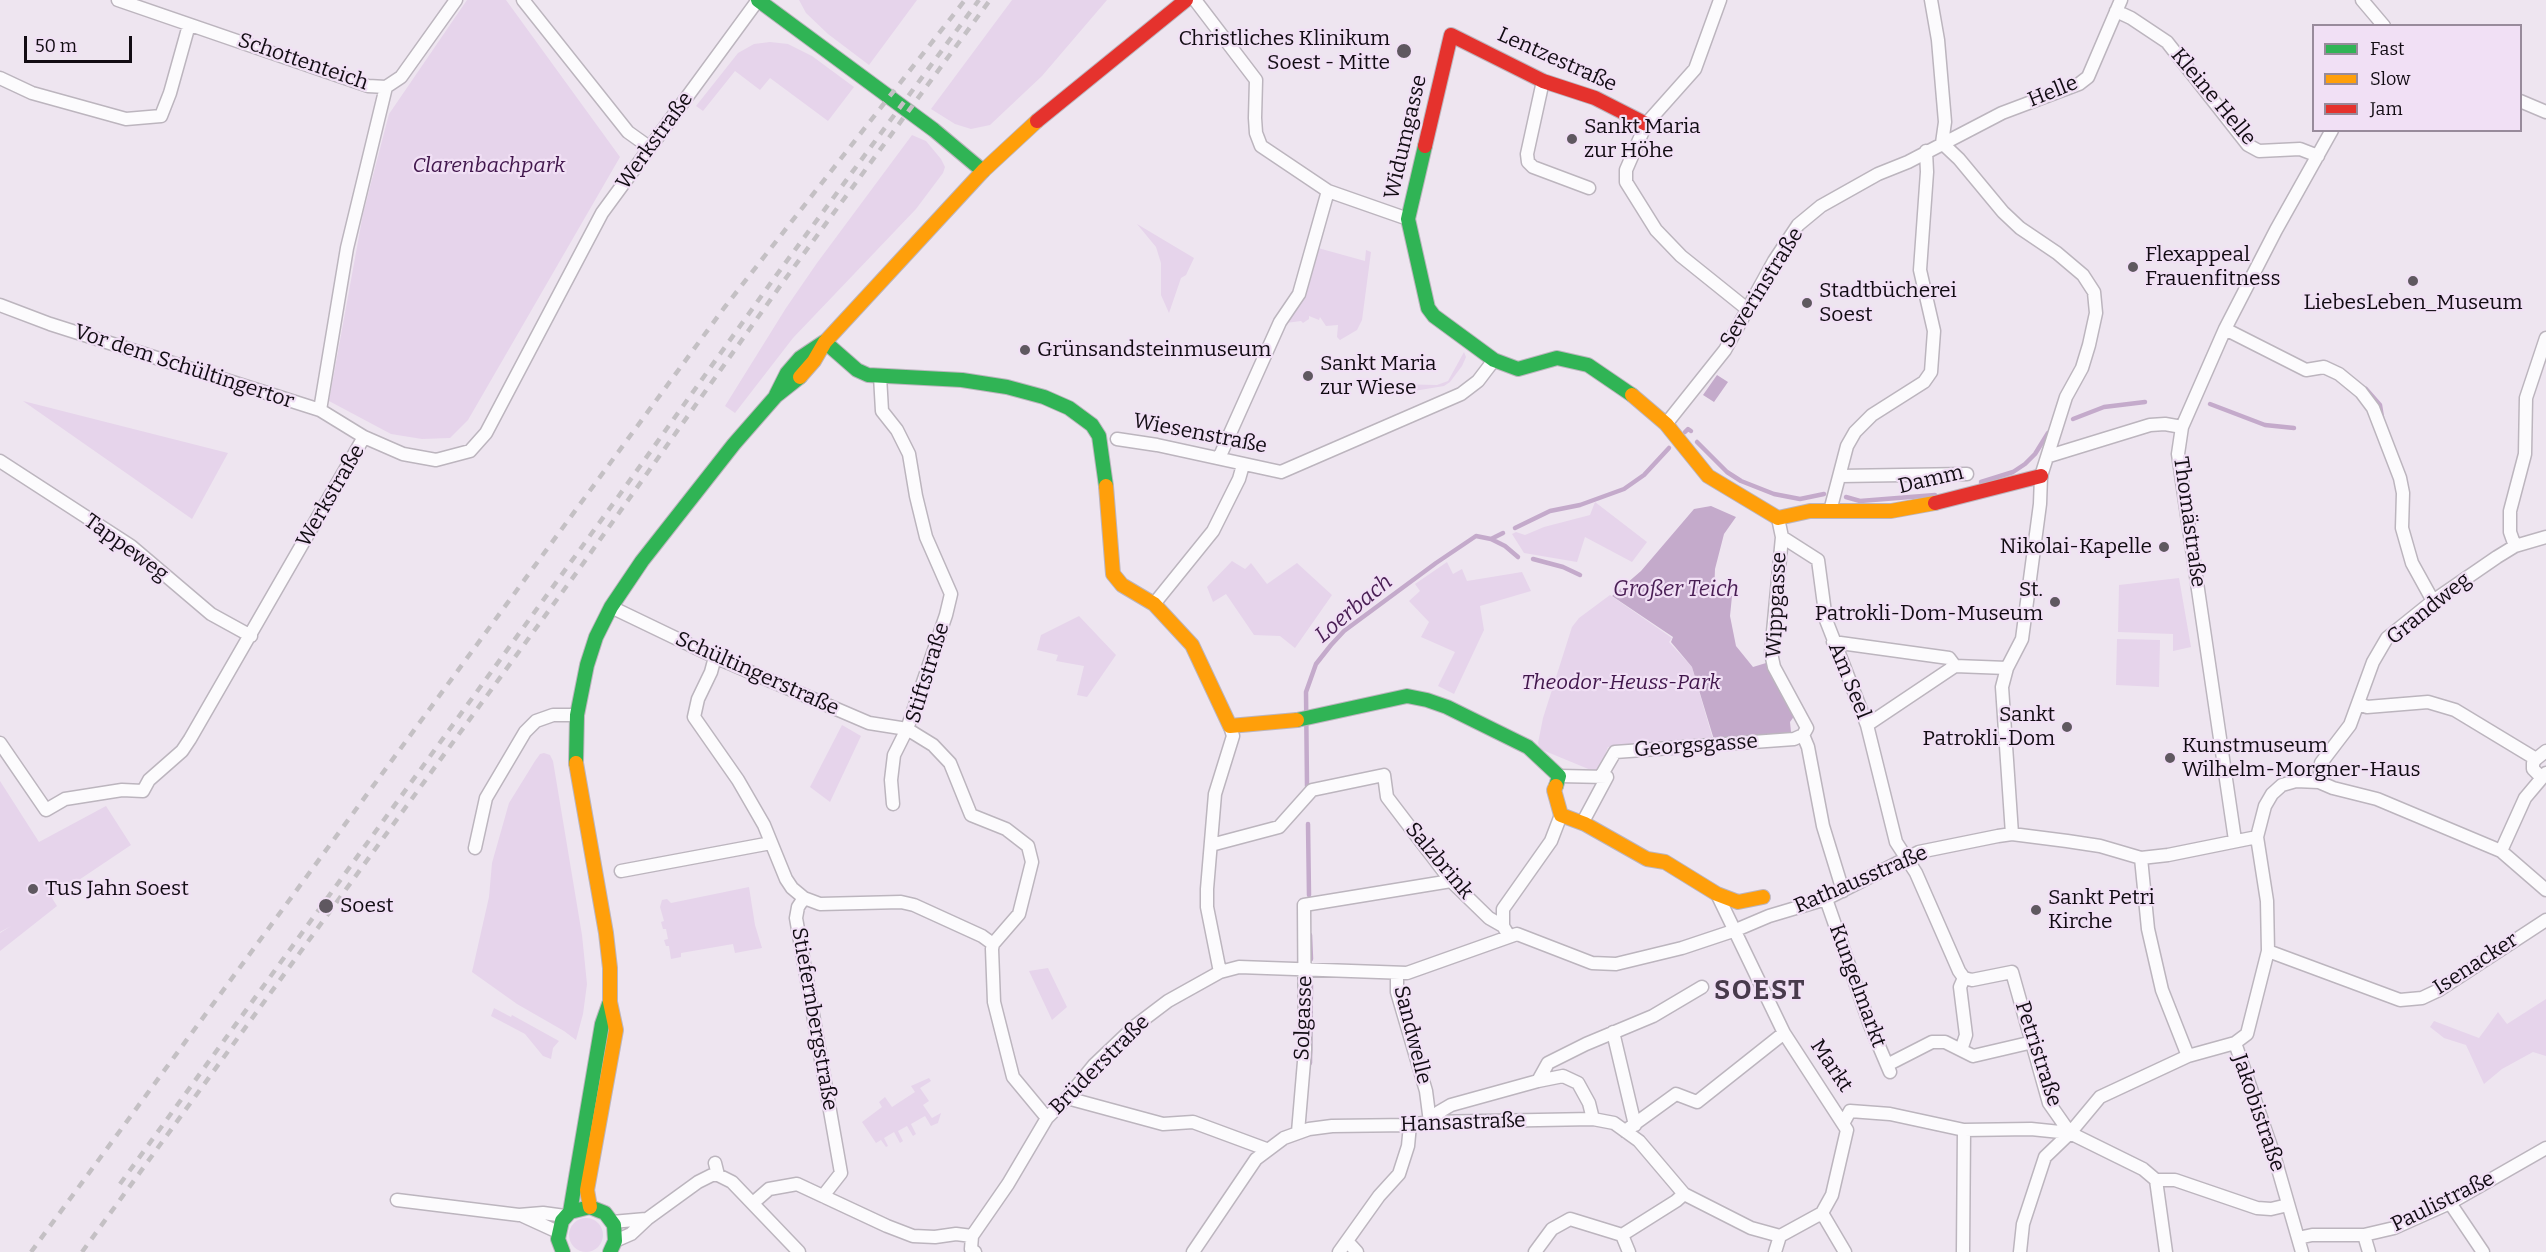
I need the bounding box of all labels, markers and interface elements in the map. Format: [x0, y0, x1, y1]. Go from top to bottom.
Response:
street label: Lentzestraße [1493, 22, 1621, 98]
scale bar [27, 24, 135, 62]
legend [2312, 24, 2522, 132]
place label: Christliches Klinikum Soest - Mitte [1178, 26, 1390, 76]
street label: Schottenteich [235, 28, 371, 96]
text: 50 m [35, 35, 77, 57]
text: Fast [2370, 38, 2405, 60]
marker: Christliches Klinikum Soest - Mitte [1395, 42, 1413, 60]
street label: Kleine Helle [2165, 43, 2261, 151]
text: Slow [2370, 68, 2410, 90]
street label: Helle [2024, 71, 2082, 113]
street label: Widumgasse [1379, 72, 1433, 202]
street label: Werkstraße [611, 87, 699, 195]
text: Jam [2370, 98, 2403, 120]
place label: Sankt Maria zur Höhe [1584, 114, 1701, 164]
marker: Sankt Maria zur Höhe [1565, 132, 1579, 146]
park label: Clarenbachpark [413, 153, 565, 179]
street label: Severinstraße [1715, 223, 1809, 353]
place label: Flexappeal Frauenfitness [2145, 242, 2281, 292]
marker: Flexappeal Frauenfitness [2126, 260, 2140, 274]
marker: LiebesLeben_Museum [2406, 274, 2420, 288]
place label: Stadtbücherei Soest [1819, 278, 1957, 328]
place label: LiebesLeben_Museum [2303, 290, 2523, 316]
marker: Stadtbücherei Soest [1800, 296, 1814, 310]
street label: Vor dem Schültingertor [71, 320, 297, 414]
place label: Grünsandsteinmuseum [1037, 337, 1271, 363]
marker: Grünsandsteinmuseum [1018, 343, 1032, 357]
place label: Sankt Maria zur Wiese [1320, 351, 1437, 401]
marker: Sankt Maria zur Wiese [1301, 369, 1315, 383]
street label: Wiesenstraße [1131, 409, 1269, 459]
street label: Werkstraße [292, 440, 370, 552]
street label: Thomästraße [2167, 455, 2211, 589]
street label: Damm [1896, 460, 1966, 500]
street label: Tappeweg [79, 509, 173, 587]
place label: Nikolai-Kapelle [2000, 534, 2152, 560]
marker: Nikolai-Kapelle [2157, 540, 2171, 554]
street label: Wippgasse [1762, 551, 1792, 659]
street label: Grandweg [2382, 568, 2476, 650]
water label: Loerbach [1310, 569, 1398, 649]
water label: Großer Teich [1613, 577, 1739, 603]
place label: St. Patrokli-Dom-Museum [1815, 577, 2043, 627]
marker: St. Patrokli-Dom-Museum [2048, 595, 2062, 609]
street label: Stiftstraße [901, 620, 955, 726]
street label: Schültingerstraße [671, 627, 843, 721]
street label: Am Seel [1822, 639, 1876, 723]
park label: Theodor-Heuss-Park [1521, 670, 1721, 696]
place label: Sankt Patrokli-Dom [1923, 702, 2055, 752]
marker: Sankt Patrokli-Dom [2060, 720, 2074, 734]
street label: Georgsgasse [1633, 729, 1759, 763]
place label: Kunstmuseum Wilhelm-Morgner-Haus [2182, 733, 2420, 783]
marker: Kunstmuseum Wilhelm-Morgner-Haus [2163, 751, 2177, 765]
street label: Salzbrink [1400, 818, 1478, 904]
street label: Rathausstraße [1790, 841, 1932, 919]
place label: TuS Jahn Soest [45, 876, 189, 902]
marker: TuS Jahn Soest [26, 882, 40, 896]
place label: Sankt Petri Kirche [2048, 885, 2155, 935]
place label: Soest [340, 893, 394, 919]
marker: Soest [317, 897, 335, 915]
marker: Sankt Petri Kirche [2029, 903, 2043, 917]
street label: Kungelmarkt [1823, 921, 1891, 1051]
street label: Stiefernbergstraße [786, 926, 842, 1112]
street label: Isenacker [2429, 927, 2523, 1001]
street label: Solgasse [1290, 975, 1318, 1061]
district label: SOEST [1714, 975, 1806, 1007]
street label: Sandwelle [1388, 983, 1436, 1087]
street label: Petristraße [2009, 998, 2067, 1110]
street label: Brüderstraße [1045, 1010, 1155, 1120]
street label: Markt [1804, 1035, 1858, 1097]
street label: Jakobistraße [2226, 1051, 2290, 1175]
street label: Hansastraße [1400, 1108, 1526, 1138]
street label: Paulistraße [2387, 1166, 2499, 1238]

